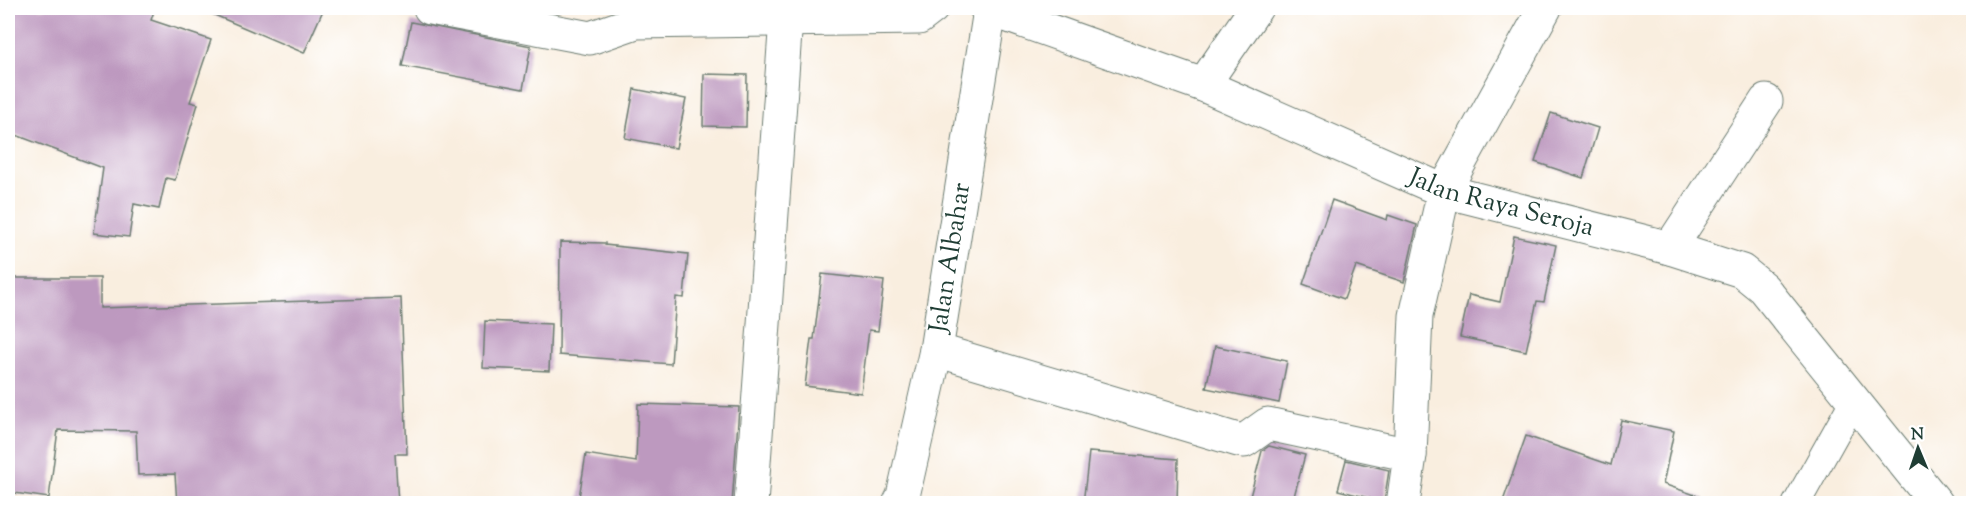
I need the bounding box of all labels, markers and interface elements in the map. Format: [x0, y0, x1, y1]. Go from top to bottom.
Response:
street label: Jalan Raya Seroja [1401, 158, 1598, 247]
street label: Jalan Albahar [920, 180, 981, 337]
north arrow [1888, 418, 1948, 478]
text: N [1911, 424, 1925, 447]

